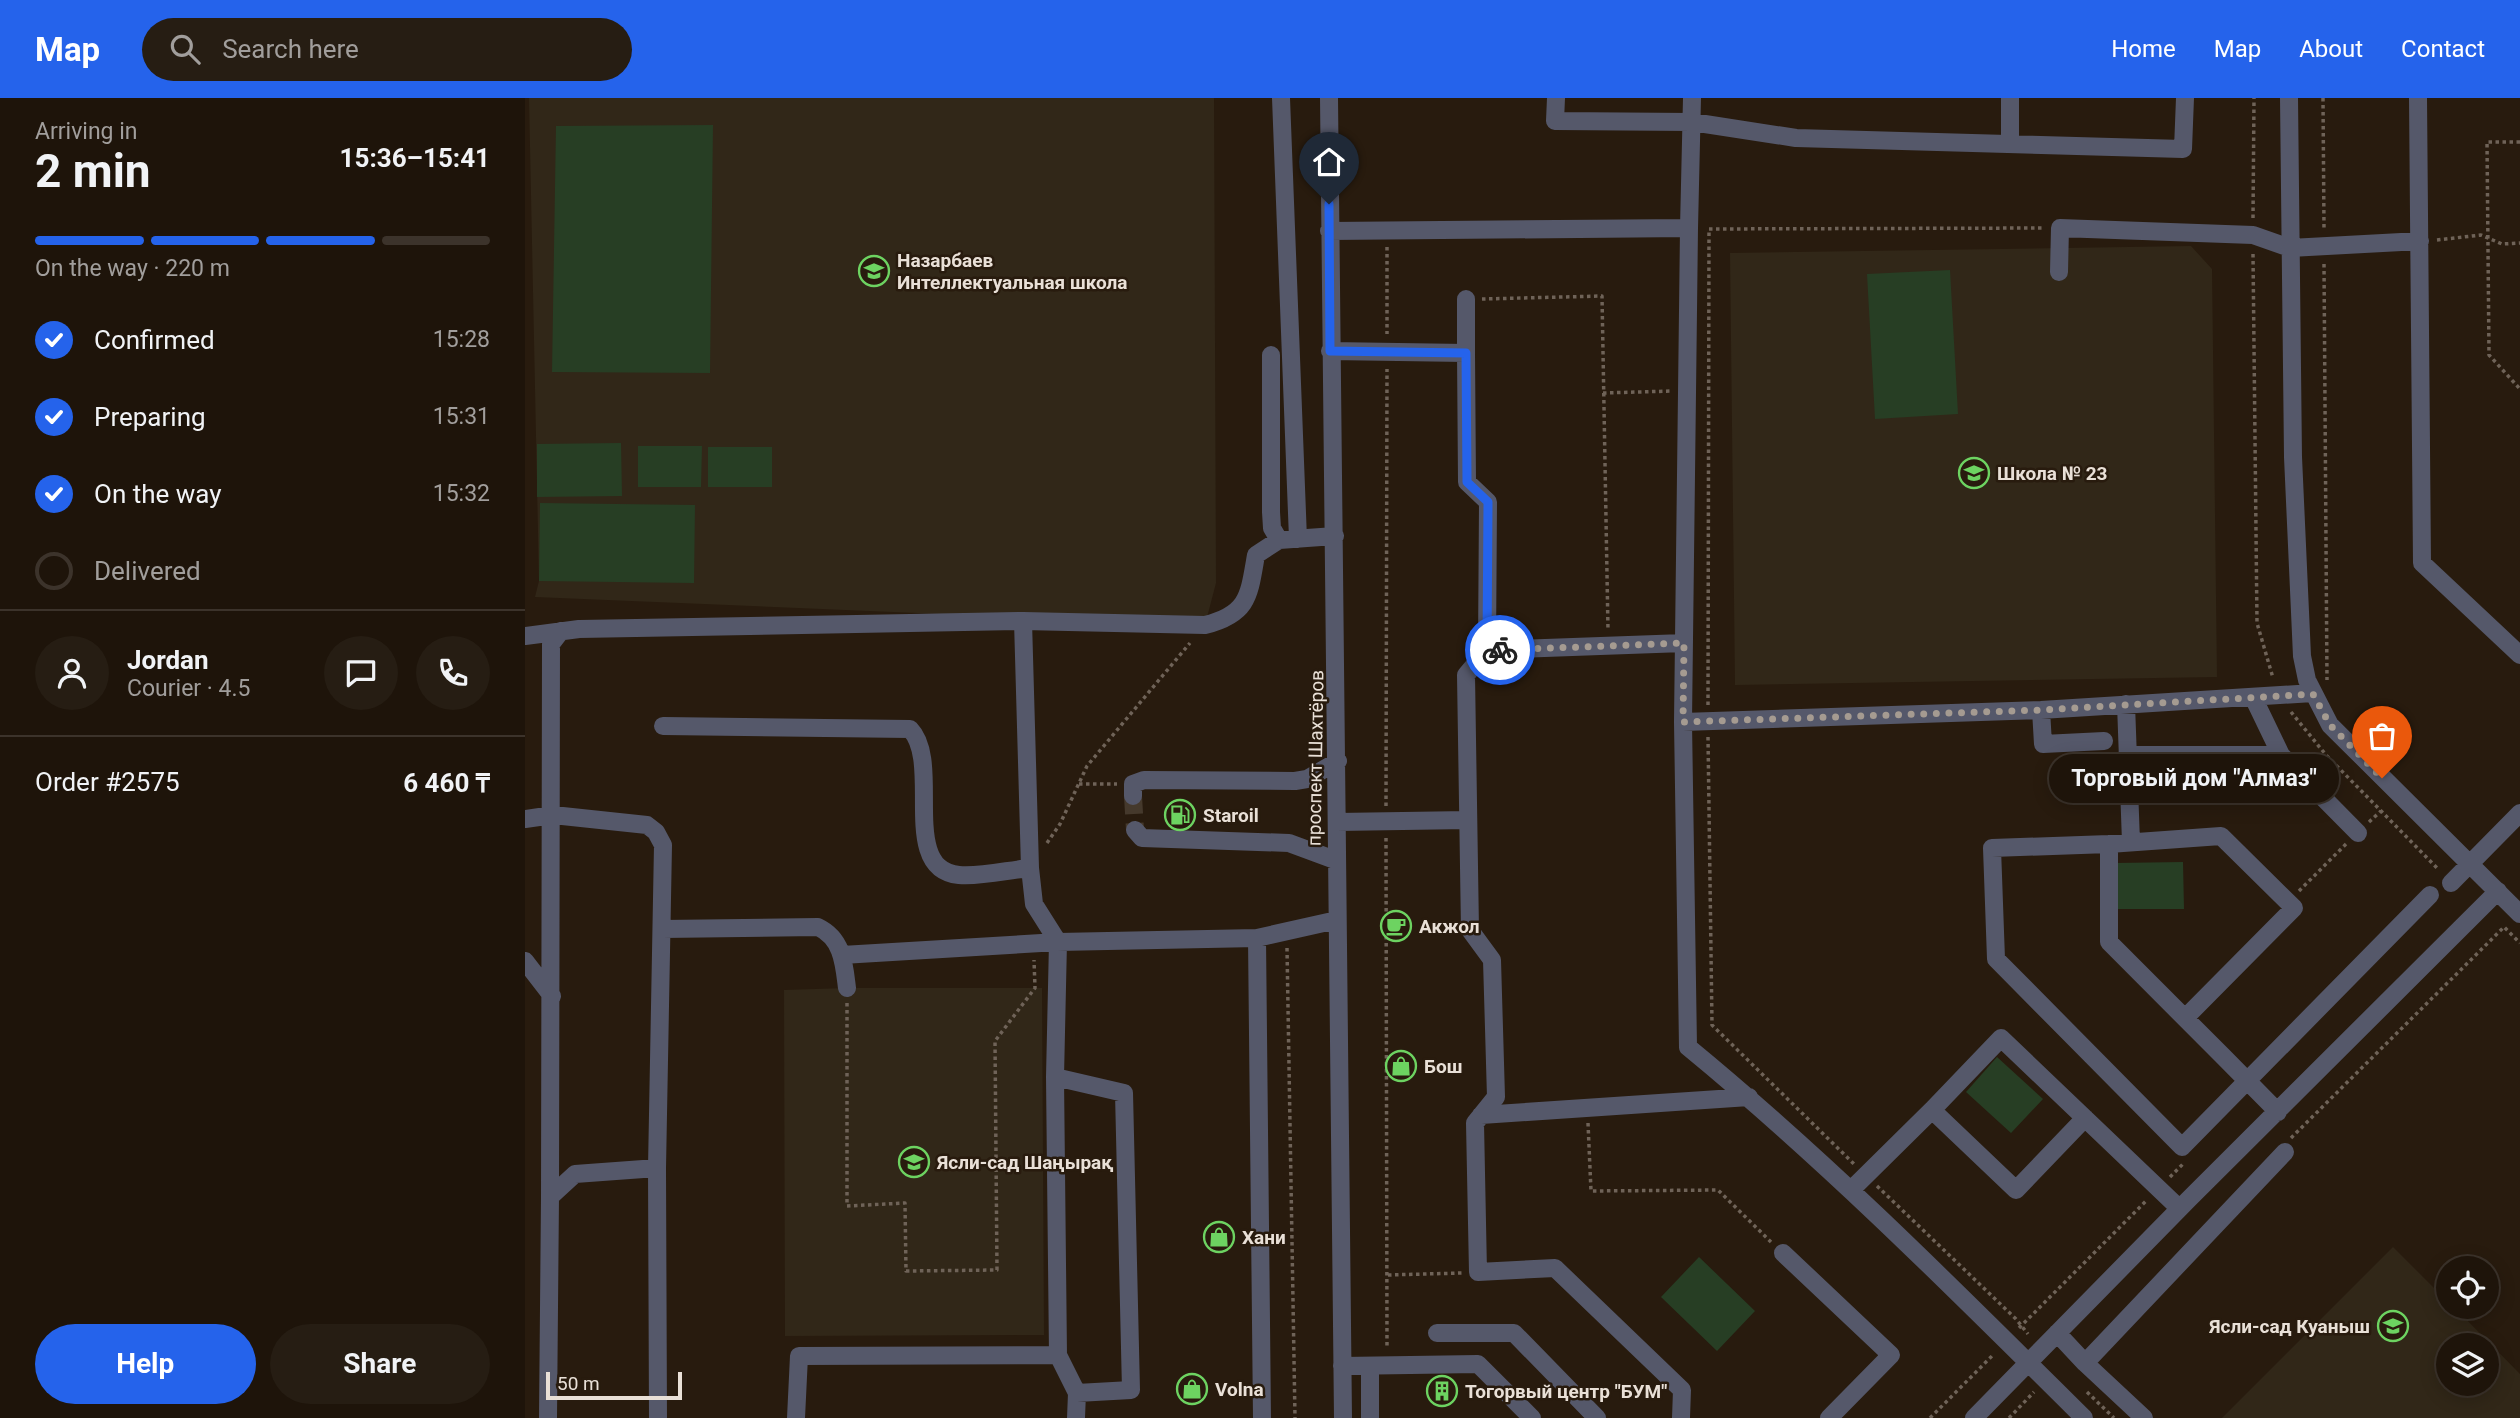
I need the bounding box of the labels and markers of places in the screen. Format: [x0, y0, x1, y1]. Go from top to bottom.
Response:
pin [1299, 132, 1359, 204]
place label: Назарбаев Интеллектуальная школа [897, 249, 1127, 294]
school or university icon: Назарбаев Интеллектуальная школа [857, 254, 891, 288]
school or university icon: Школа № 23 [1957, 456, 1991, 490]
place label: Школа № 23 [1997, 462, 2108, 485]
pin [2352, 706, 2412, 778]
callout: Торговый дом "Алмаз" [2049, 754, 2340, 802]
fuel station icon: Staroil [1163, 798, 1197, 832]
place label: Staroil [1203, 804, 1259, 827]
cafe icon: Акжол [1379, 909, 1413, 943]
place label: Акжол [1419, 915, 1480, 938]
shop icon: Бош [1384, 1049, 1418, 1083]
place label: Бош [1424, 1055, 1462, 1078]
school or university icon: Ясли-сад Шаңырақ [897, 1145, 931, 1179]
place label: Ясли-сад Шаңырақ [936, 1151, 1114, 1174]
shop icon: Хани [1202, 1220, 1236, 1254]
place label: Хани [1242, 1226, 1286, 1249]
school or university icon: Ясли-сад Куаныш [2376, 1309, 2410, 1343]
place label: Ясли-сад Куаныш [2208, 1315, 2370, 1338]
shop icon: Volna [1175, 1372, 1209, 1406]
building icon: Тогорвый центр "БУМ" [1425, 1374, 1459, 1408]
place label: Volna [1215, 1378, 1264, 1401]
place label: Тогорвый центр "БУМ" [1465, 1380, 1667, 1403]

